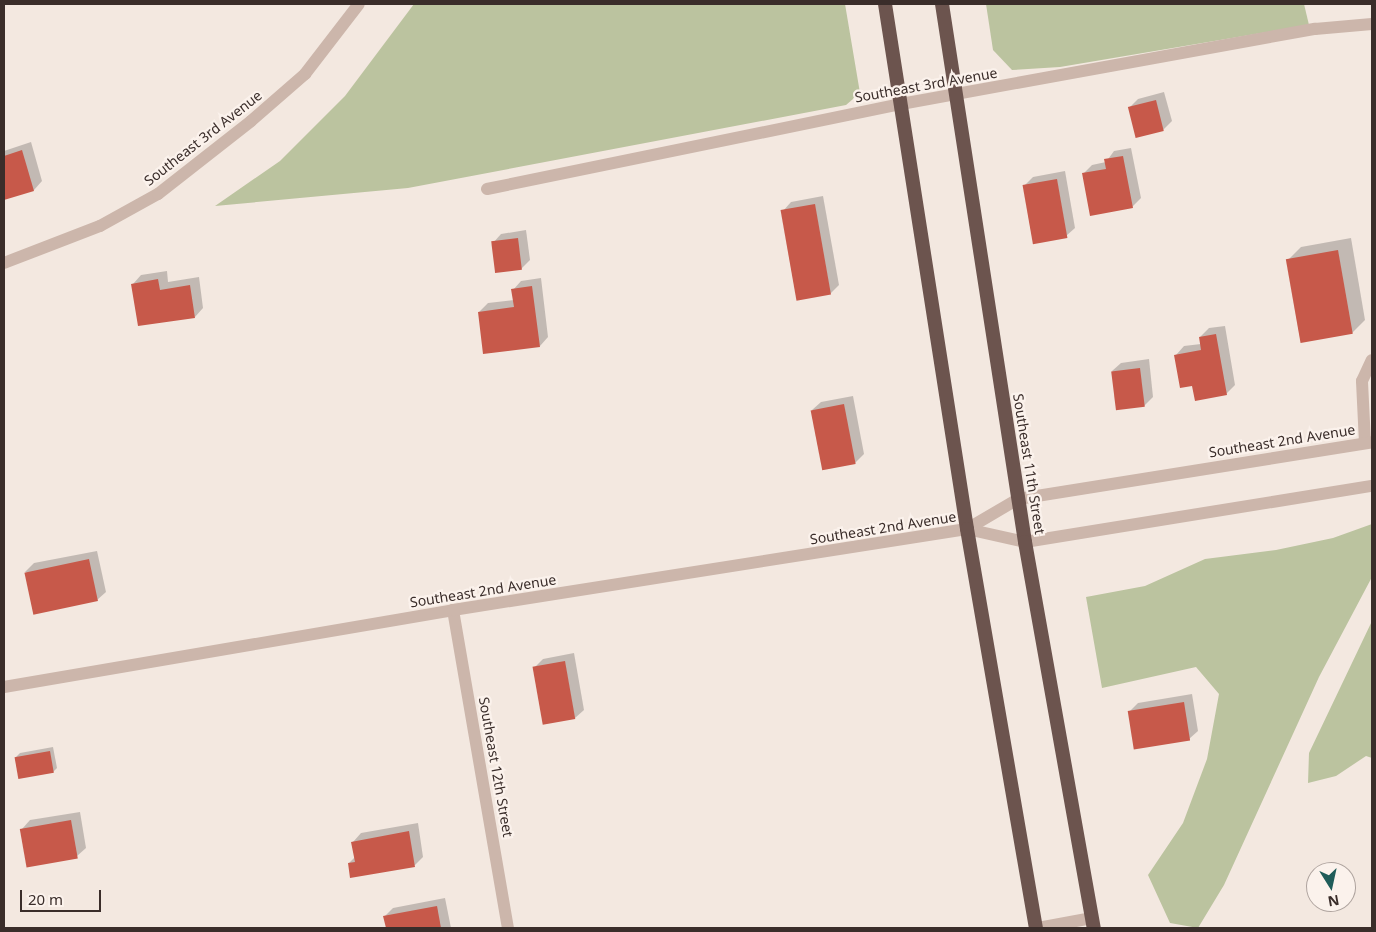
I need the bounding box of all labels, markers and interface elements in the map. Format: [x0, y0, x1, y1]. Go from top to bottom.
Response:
street label: Southeast 3rd Avenue [853, 64, 999, 106]
street label: Southeast 3rd Avenue [141, 87, 265, 189]
street label: Southeast 11th Street [1010, 393, 1048, 535]
street label: Southeast 2nd Avenue [1208, 421, 1356, 461]
street label: Southeast 2nd Avenue [809, 508, 957, 548]
street label: Southeast 2nd Avenue [409, 571, 557, 611]
street label: Southeast 12th Street [475, 696, 517, 838]
north arrow [1306, 862, 1356, 912]
scale bar [22, 880, 104, 912]
text: 20 m [28, 889, 63, 909]
text: N [1326, 891, 1341, 912]

